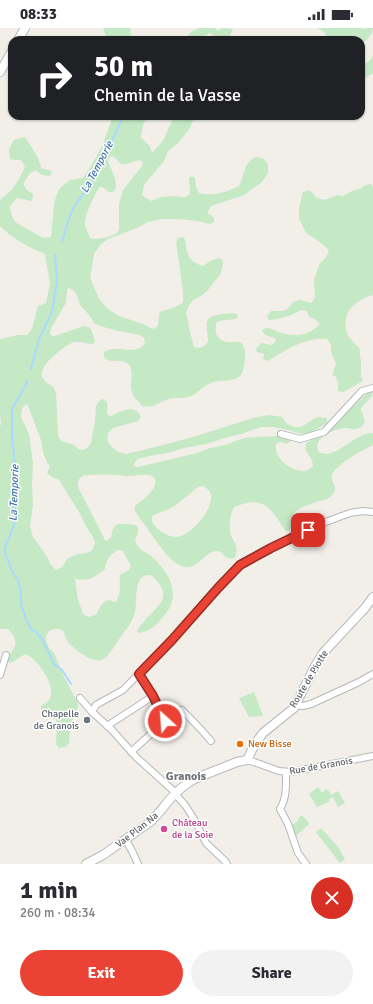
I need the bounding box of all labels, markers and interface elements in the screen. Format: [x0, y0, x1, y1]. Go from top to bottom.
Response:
text: 08:33 [20, 5, 57, 23]
text: 50 m [94, 50, 153, 84]
icon: right [28, 52, 80, 104]
text: Chemin de la Vasse [94, 84, 241, 106]
water label: La Temporie [78, 138, 116, 195]
water label: La Temporie [7, 464, 22, 522]
pin [291, 513, 325, 547]
icon: arrive [297, 519, 319, 541]
street label: Route de Piotte [287, 648, 331, 710]
position arrow [144, 700, 186, 742]
place label: Chapelle de Granois [34, 708, 80, 732]
marker: Chapelle de Granois [82, 715, 92, 725]
place label: New Bisse [248, 738, 292, 750]
marker: New Bisse [235, 739, 245, 749]
street label: Rue de Granois [289, 754, 354, 777]
district label: Granois [166, 769, 207, 784]
street label: Vae Plan Na [113, 810, 161, 850]
place label: Château de la Soie [172, 817, 213, 841]
marker: Château de la Soie [159, 824, 169, 834]
text: 1 min [20, 875, 78, 905]
button: close [311, 877, 353, 919]
text: 260 m · 08:34 [20, 905, 96, 921]
button: Exit [20, 950, 183, 996]
button: Share [191, 950, 353, 996]

